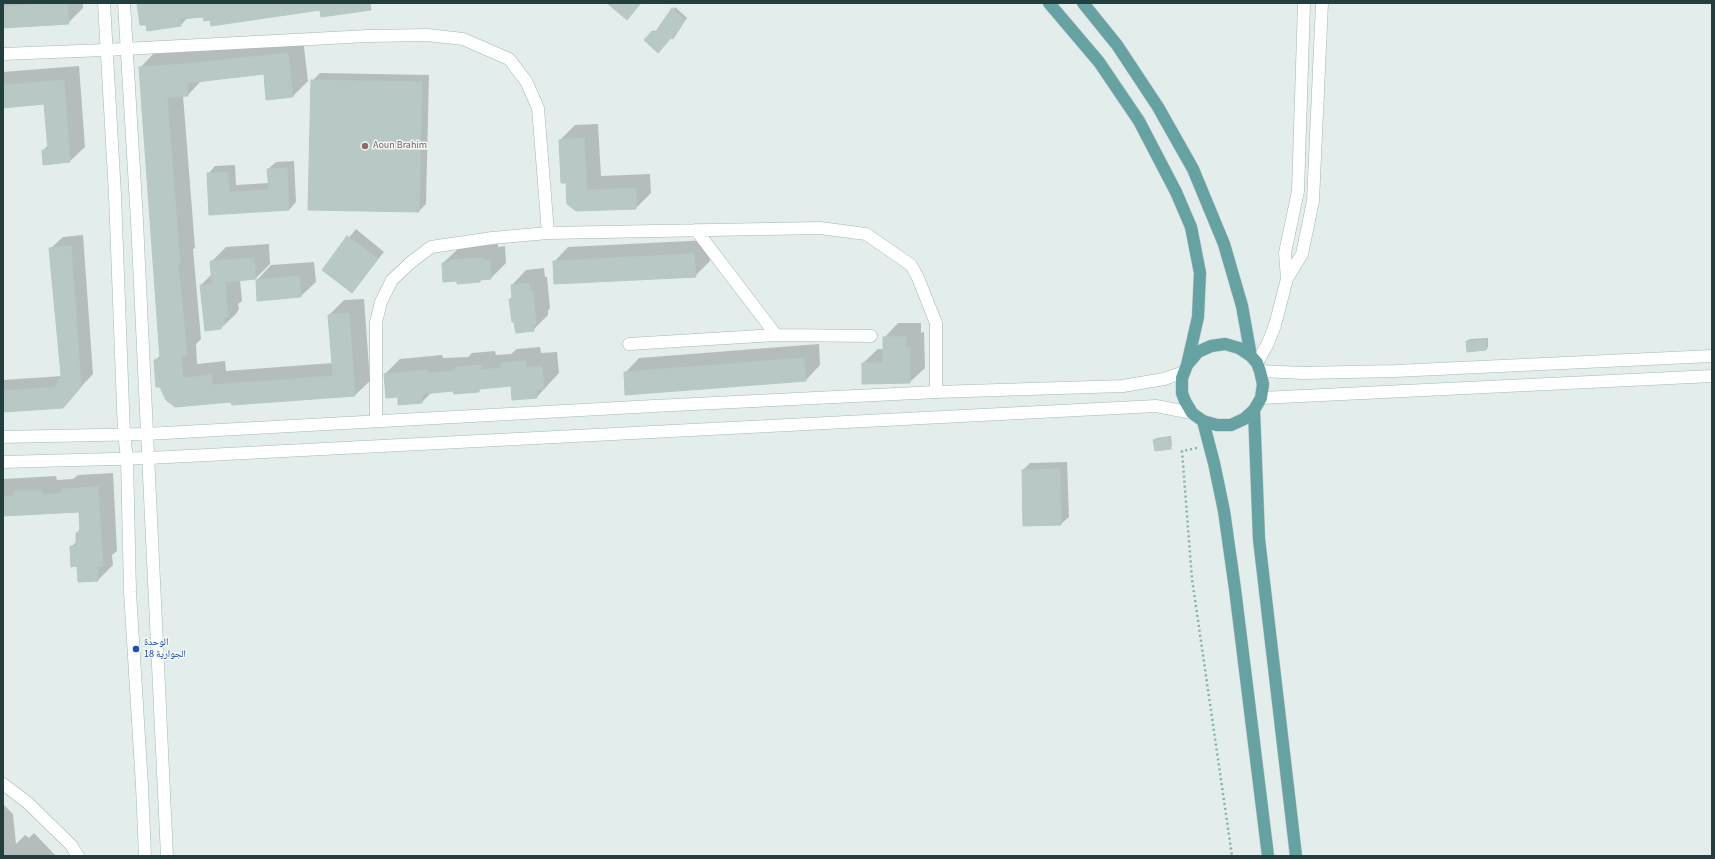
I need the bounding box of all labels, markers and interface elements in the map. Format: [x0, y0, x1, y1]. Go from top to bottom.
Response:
place label: Aoun Brahim [373, 140, 427, 152]
marker: Aoun Brahim [360, 141, 370, 151]
place label: الوحدة الجوارية 18 [144, 637, 186, 660]
marker: الوحدة الجوارية 18 [131, 644, 141, 654]

